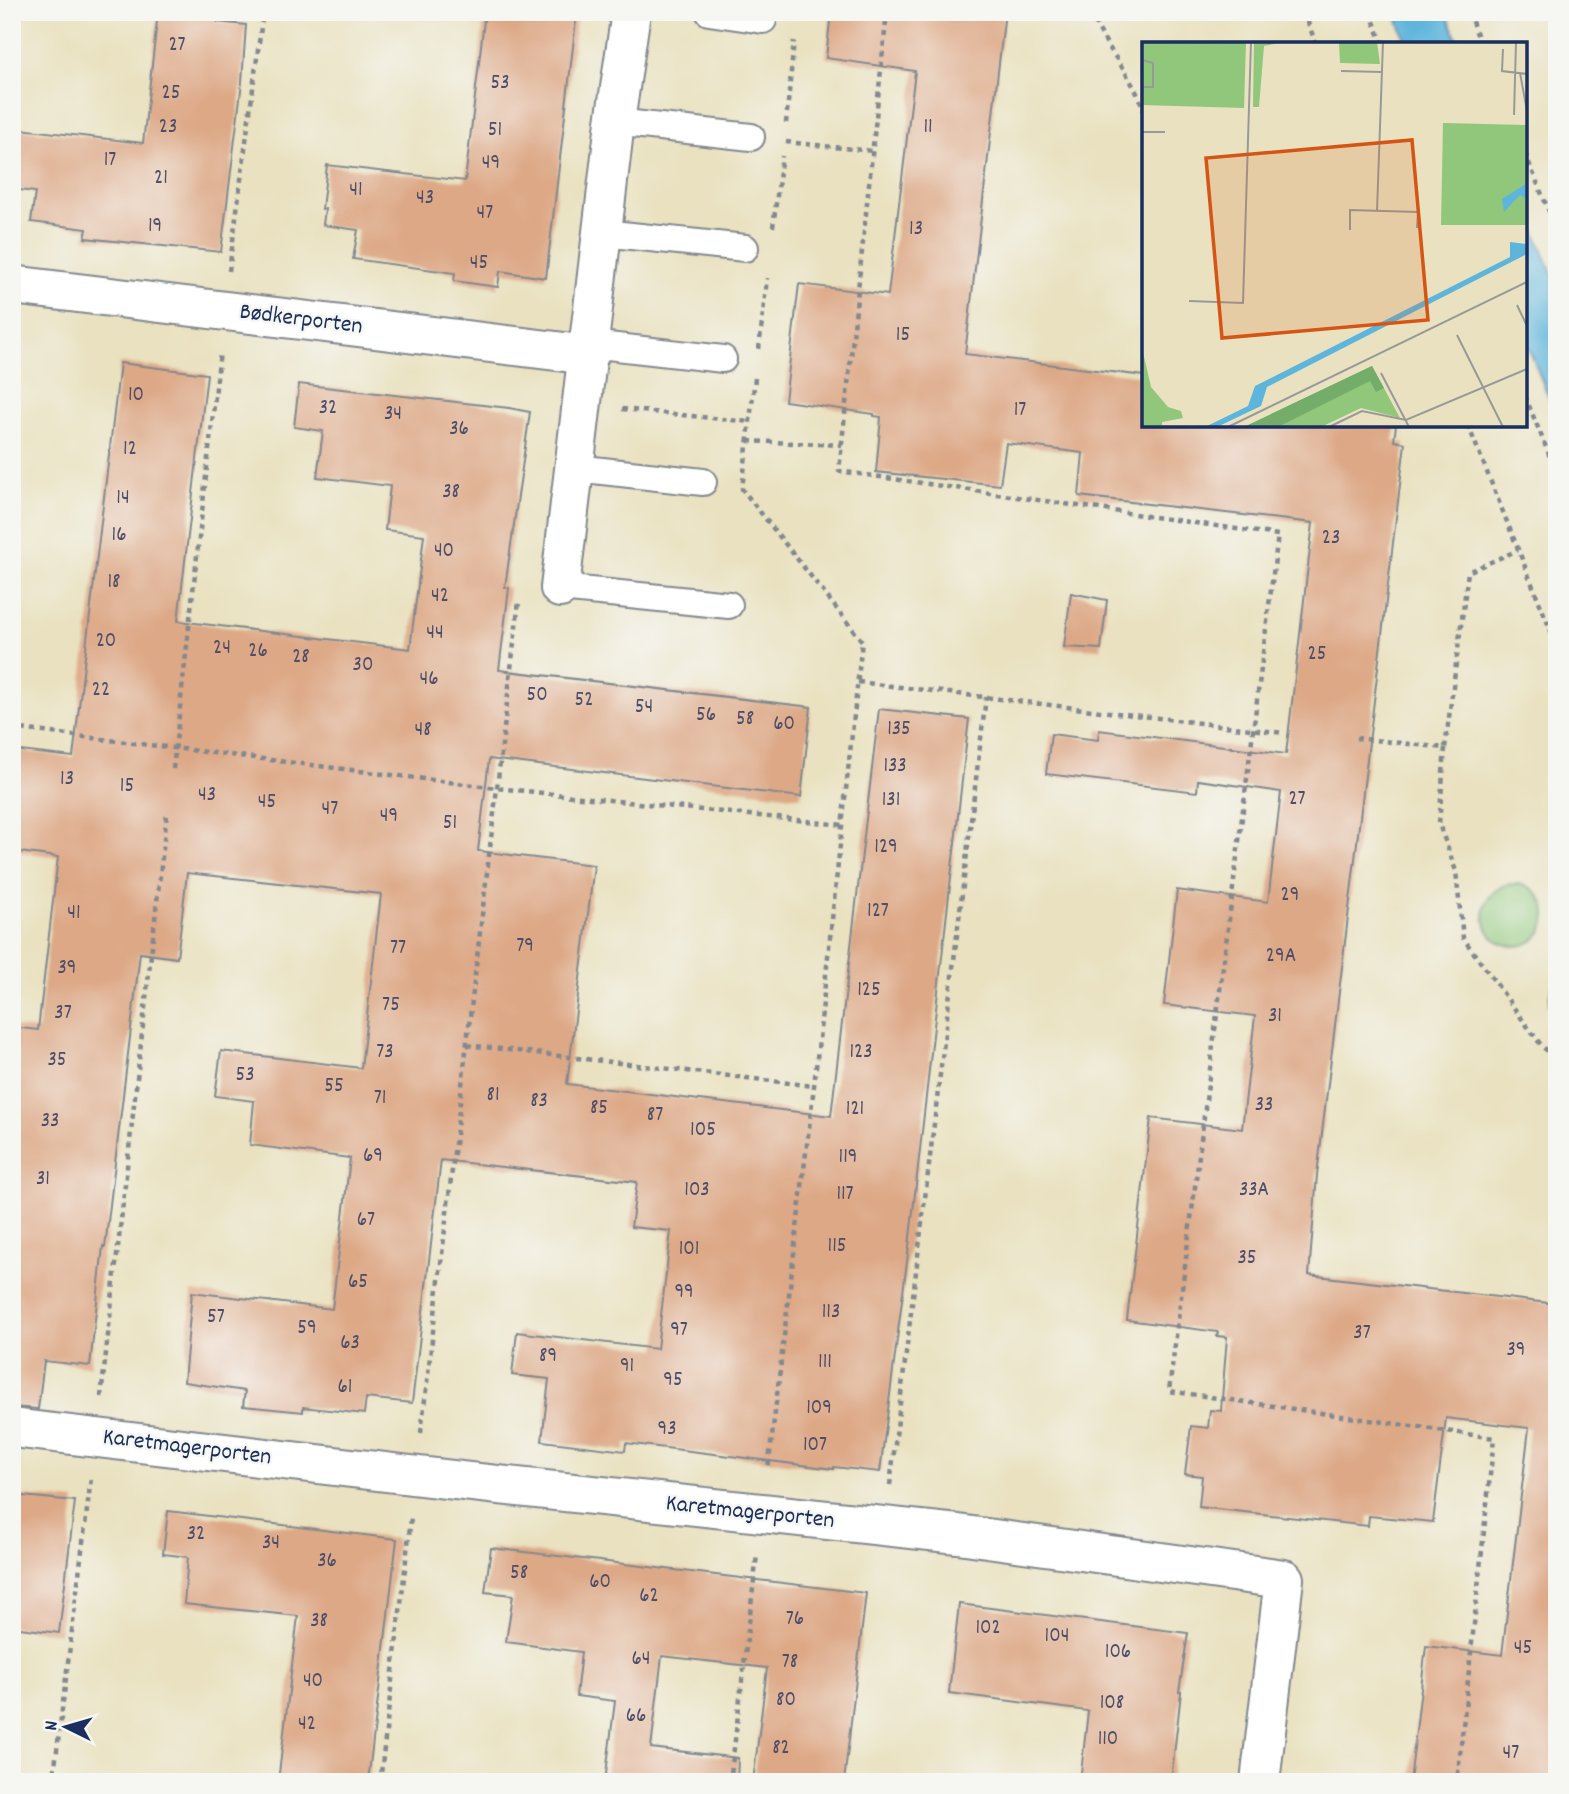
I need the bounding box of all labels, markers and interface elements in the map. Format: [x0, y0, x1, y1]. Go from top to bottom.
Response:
house number: 27 [168, 31, 186, 61]
inset map [1142, 42, 1527, 427]
house number: 53 [490, 69, 510, 99]
house number: 25 [162, 79, 180, 109]
house number: 23 [159, 113, 177, 143]
house number: 11 [923, 113, 933, 143]
house number: 51 [488, 116, 502, 146]
house number: 17 [104, 146, 116, 176]
house number: 49 [482, 149, 500, 179]
house number: 21 [154, 164, 168, 194]
house number: 41 [349, 176, 363, 206]
house number: 43 [416, 184, 434, 214]
house number: 47 [477, 199, 493, 229]
house number: 19 [148, 212, 162, 242]
house number: 13 [909, 215, 923, 245]
house number: 45 [470, 249, 488, 279]
street label: Bødkerporten [237, 296, 365, 344]
house number: 15 [896, 321, 910, 351]
house number: 10 [128, 381, 144, 411]
house number: 32 [319, 394, 337, 424]
house number: 17 [1014, 396, 1026, 426]
house number: 34 [384, 400, 402, 430]
house number: 36 [449, 415, 469, 445]
house number: 12 [123, 435, 137, 465]
house number: 38 [442, 478, 460, 508]
house number: 14 [116, 484, 130, 514]
house number: 16 [112, 521, 126, 551]
house number: 23 [1322, 524, 1340, 554]
house number: 40 [434, 537, 454, 567]
house number: 18 [107, 568, 121, 598]
house number: 42 [431, 582, 449, 612]
house number: 44 [426, 619, 444, 649]
house number: 20 [96, 627, 116, 657]
house number: 24 [213, 634, 231, 664]
house number: 26 [248, 637, 268, 667]
house number: 25 [1308, 640, 1326, 670]
house number: 28 [292, 643, 310, 673]
house number: 30 [353, 651, 373, 681]
house number: 46 [419, 665, 439, 695]
house number: 22 [92, 676, 110, 706]
house number: 50 [526, 681, 548, 711]
house number: 52 [575, 686, 593, 716]
house number: 54 [635, 693, 653, 723]
house number: 56 [696, 701, 716, 731]
house number: 58 [736, 705, 754, 735]
house number: 60 [773, 710, 795, 740]
house number: 135 [887, 715, 911, 745]
house number: 48 [414, 716, 432, 746]
house number: 133 [883, 752, 907, 782]
house number: 13 [60, 765, 74, 795]
house number: 15 [120, 772, 134, 802]
house number: 43 [198, 781, 216, 811]
house number: 27 [1288, 785, 1306, 815]
house number: 131 [882, 786, 900, 816]
house number: 45 [258, 788, 276, 818]
house number: 47 [322, 795, 338, 825]
house number: 49 [380, 802, 398, 832]
house number: 51 [443, 809, 457, 839]
house number: 129 [874, 833, 898, 863]
house number: 29 [1281, 881, 1299, 911]
house number: 127 [867, 897, 889, 927]
house number: 41 [67, 899, 81, 929]
house number: 79 [516, 932, 534, 962]
house number: 77 [390, 934, 406, 964]
house number: 29A [1266, 942, 1296, 972]
house number: 39 [58, 954, 76, 984]
house number: 125 [857, 976, 881, 1006]
house number: 75 [382, 991, 400, 1021]
house number: 37 [54, 999, 72, 1029]
house number: 31 [1268, 1002, 1282, 1032]
house number: 73 [376, 1038, 394, 1068]
house number: 123 [849, 1038, 873, 1068]
house number: 35 [47, 1046, 67, 1076]
house number: 53 [235, 1061, 255, 1091]
house number: 55 [324, 1072, 344, 1102]
house number: 81 [486, 1081, 500, 1111]
house number: 71 [374, 1084, 386, 1114]
house number: 83 [530, 1087, 548, 1117]
house number: 33 [1255, 1091, 1273, 1121]
house number: 85 [590, 1094, 608, 1124]
house number: 121 [846, 1095, 864, 1125]
house number: 87 [647, 1101, 663, 1131]
house number: 33 [41, 1107, 59, 1137]
house number: 105 [690, 1116, 716, 1146]
house number: 69 [363, 1142, 383, 1172]
house number: 119 [839, 1143, 857, 1173]
house number: 31 [36, 1165, 50, 1195]
house number: 103 [684, 1176, 710, 1206]
house number: 33A [1239, 1176, 1269, 1206]
house number: 117 [836, 1180, 854, 1210]
house number: 67 [357, 1206, 375, 1236]
house number: 115 [828, 1232, 846, 1262]
house number: 101 [679, 1235, 699, 1265]
house number: 35 [1237, 1244, 1257, 1274]
house number: 65 [348, 1268, 368, 1298]
house number: 99 [674, 1278, 694, 1308]
house number: 113 [822, 1298, 840, 1328]
house number: 57 [207, 1303, 225, 1333]
house number: 59 [297, 1314, 317, 1344]
house number: 97 [670, 1316, 688, 1346]
house number: 37 [1353, 1319, 1371, 1349]
house number: 63 [340, 1329, 360, 1359]
house number: 39 [1507, 1336, 1525, 1366]
house number: 89 [539, 1342, 557, 1372]
house number: 111 [818, 1348, 832, 1378]
house number: 91 [620, 1352, 634, 1382]
house number: 95 [663, 1366, 683, 1396]
house number: 61 [338, 1373, 352, 1403]
house number: 109 [806, 1394, 832, 1424]
house number: 93 [658, 1415, 676, 1445]
street label: Karetmagerporten [101, 1421, 273, 1475]
house number: 107 [803, 1431, 827, 1461]
street label: Karetmagerporten [664, 1487, 836, 1539]
house number: 32 [187, 1520, 205, 1550]
house number: 34 [262, 1529, 280, 1559]
house number: 36 [317, 1547, 337, 1577]
house number: 58 [510, 1559, 528, 1589]
house number: 60 [589, 1568, 611, 1598]
house number: 62 [639, 1582, 659, 1612]
house number: 76 [786, 1605, 804, 1635]
house number: 38 [310, 1607, 328, 1637]
house number: 102 [975, 1614, 1001, 1644]
house number: 104 [1045, 1622, 1069, 1652]
house number: 45 [1514, 1634, 1532, 1664]
house number: 106 [1105, 1638, 1131, 1668]
house number: 64 [631, 1645, 651, 1675]
house number: 78 [782, 1648, 798, 1678]
house number: 40 [303, 1667, 323, 1697]
house number: 80 [776, 1686, 796, 1716]
house number: 108 [1100, 1689, 1124, 1719]
north arrow [32, 1692, 102, 1762]
house number: 66 [626, 1702, 646, 1732]
house number: 42 [298, 1710, 316, 1740]
text: N [39, 1720, 66, 1732]
house number: 110 [1098, 1725, 1118, 1755]
house number: 82 [772, 1734, 790, 1764]
house number: 47 [1503, 1739, 1519, 1769]

